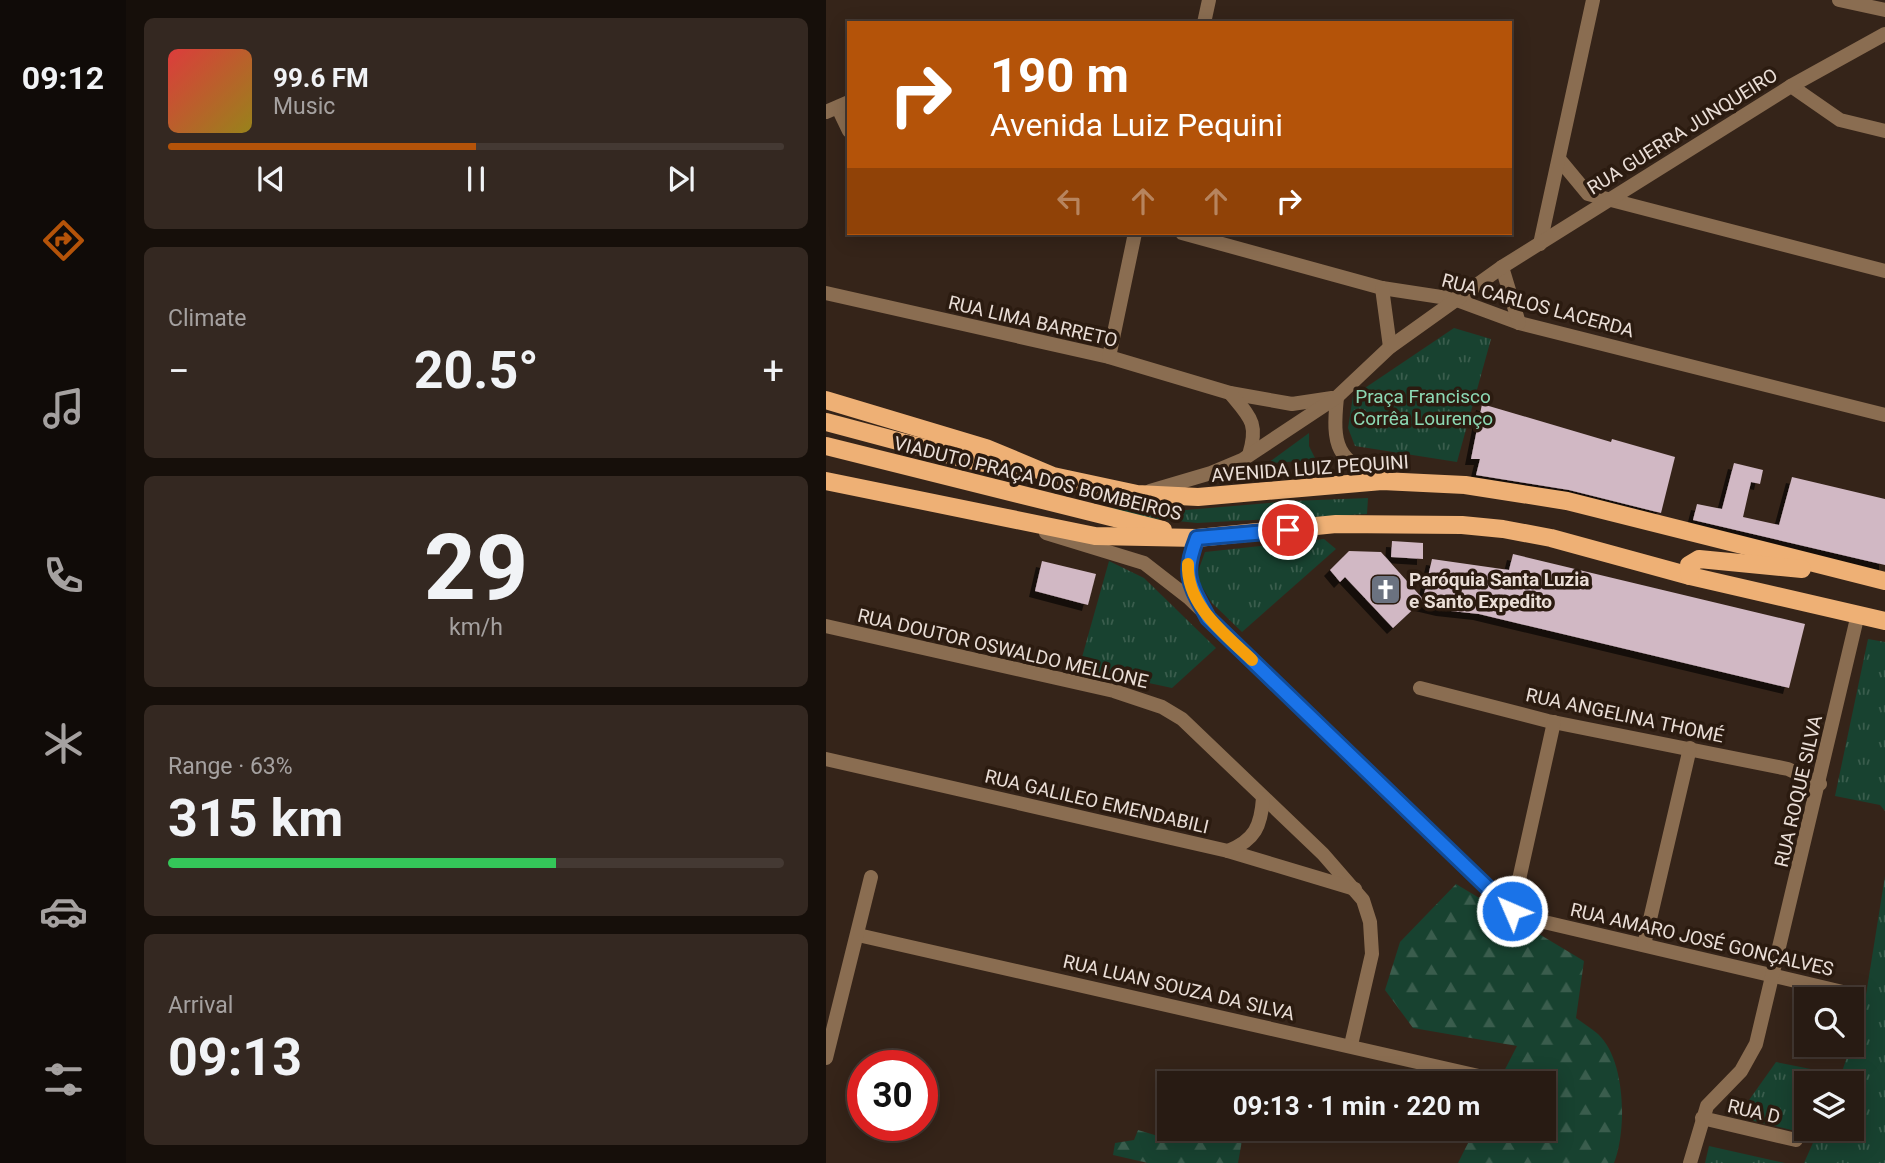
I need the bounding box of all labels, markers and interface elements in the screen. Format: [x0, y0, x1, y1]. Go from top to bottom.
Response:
text: 190 m [990, 47, 1129, 104]
icon: right [875, 49, 966, 140]
text: 09:12 [22, 59, 104, 97]
text: 99.6 FM [273, 63, 369, 93]
street label: RUA GUERRA JUNQUEIRO [1583, 63, 1782, 199]
text: Music [273, 93, 335, 120]
text: Avenida Luiz Pequini [990, 106, 1283, 144]
icon: previous [252, 160, 290, 198]
icon: pause [457, 160, 495, 198]
icon: next [662, 160, 700, 198]
icon: left [1051, 182, 1089, 220]
icon: ahead [1124, 182, 1162, 220]
icon: ahead [1197, 182, 1235, 220]
icon: right [1270, 182, 1308, 220]
icon: directions [39, 216, 88, 265]
street label: RUA CARLOS LACERDA [1439, 269, 1637, 342]
street label: RUA LIMA BARRETO [946, 291, 1120, 352]
text: Climate [168, 305, 247, 332]
text: 20.5° [414, 340, 539, 401]
text: − [168, 349, 190, 393]
text: + [762, 349, 784, 393]
icon: music [39, 384, 88, 433]
park label: Praça Francisco Corrêa Lourenço [1353, 385, 1493, 430]
street label: VIADUTO PRAÇA DOS BOMBEIROS [892, 432, 1184, 525]
street label: AVENIDA LUIZ PEQUINI [1210, 450, 1410, 487]
pin [1258, 500, 1318, 560]
icon: arrive [1269, 511, 1307, 549]
text: 29 [424, 515, 528, 621]
icon: phone [39, 551, 88, 600]
place label: Paróquia Santa Luzia e Santo Expedito [1409, 568, 1589, 613]
church icon: Paróquia Santa Luzia e Santo Expedito [1369, 573, 1403, 607]
street label: RUA DOUTOR OSWALDO MELLONE [855, 604, 1151, 693]
text: km/h [449, 614, 503, 641]
street label: RUA ANGELINA THOMÉ [1524, 683, 1726, 748]
street label: RUA ROQUE SILVA [1770, 712, 1827, 869]
icon: climate [39, 719, 88, 768]
text: Range · 63% [168, 753, 293, 780]
street label: RUA GALILEO EMENDABILI [983, 764, 1211, 838]
text: 315 km [168, 788, 343, 849]
position arrow [1475, 874, 1549, 948]
icon: car [39, 887, 88, 936]
street label: RUA AMARO JOSÉ GONÇALVES [1568, 898, 1836, 981]
street label: RUA LUAN SOUZA DA SILVA [1061, 950, 1298, 1025]
map controls [1794, 987, 1864, 1141]
button: search [1794, 987, 1864, 1057]
text: Arrival [168, 992, 233, 1019]
text: 09:13 [168, 1027, 302, 1088]
speed limit sign: 30 [847, 1050, 938, 1141]
icon: filters [39, 1055, 88, 1104]
button: layers [1794, 1071, 1864, 1141]
text: 09:13 · 1 min · 220 m [1233, 1091, 1480, 1121]
street label: RUA D [1725, 1094, 1782, 1129]

